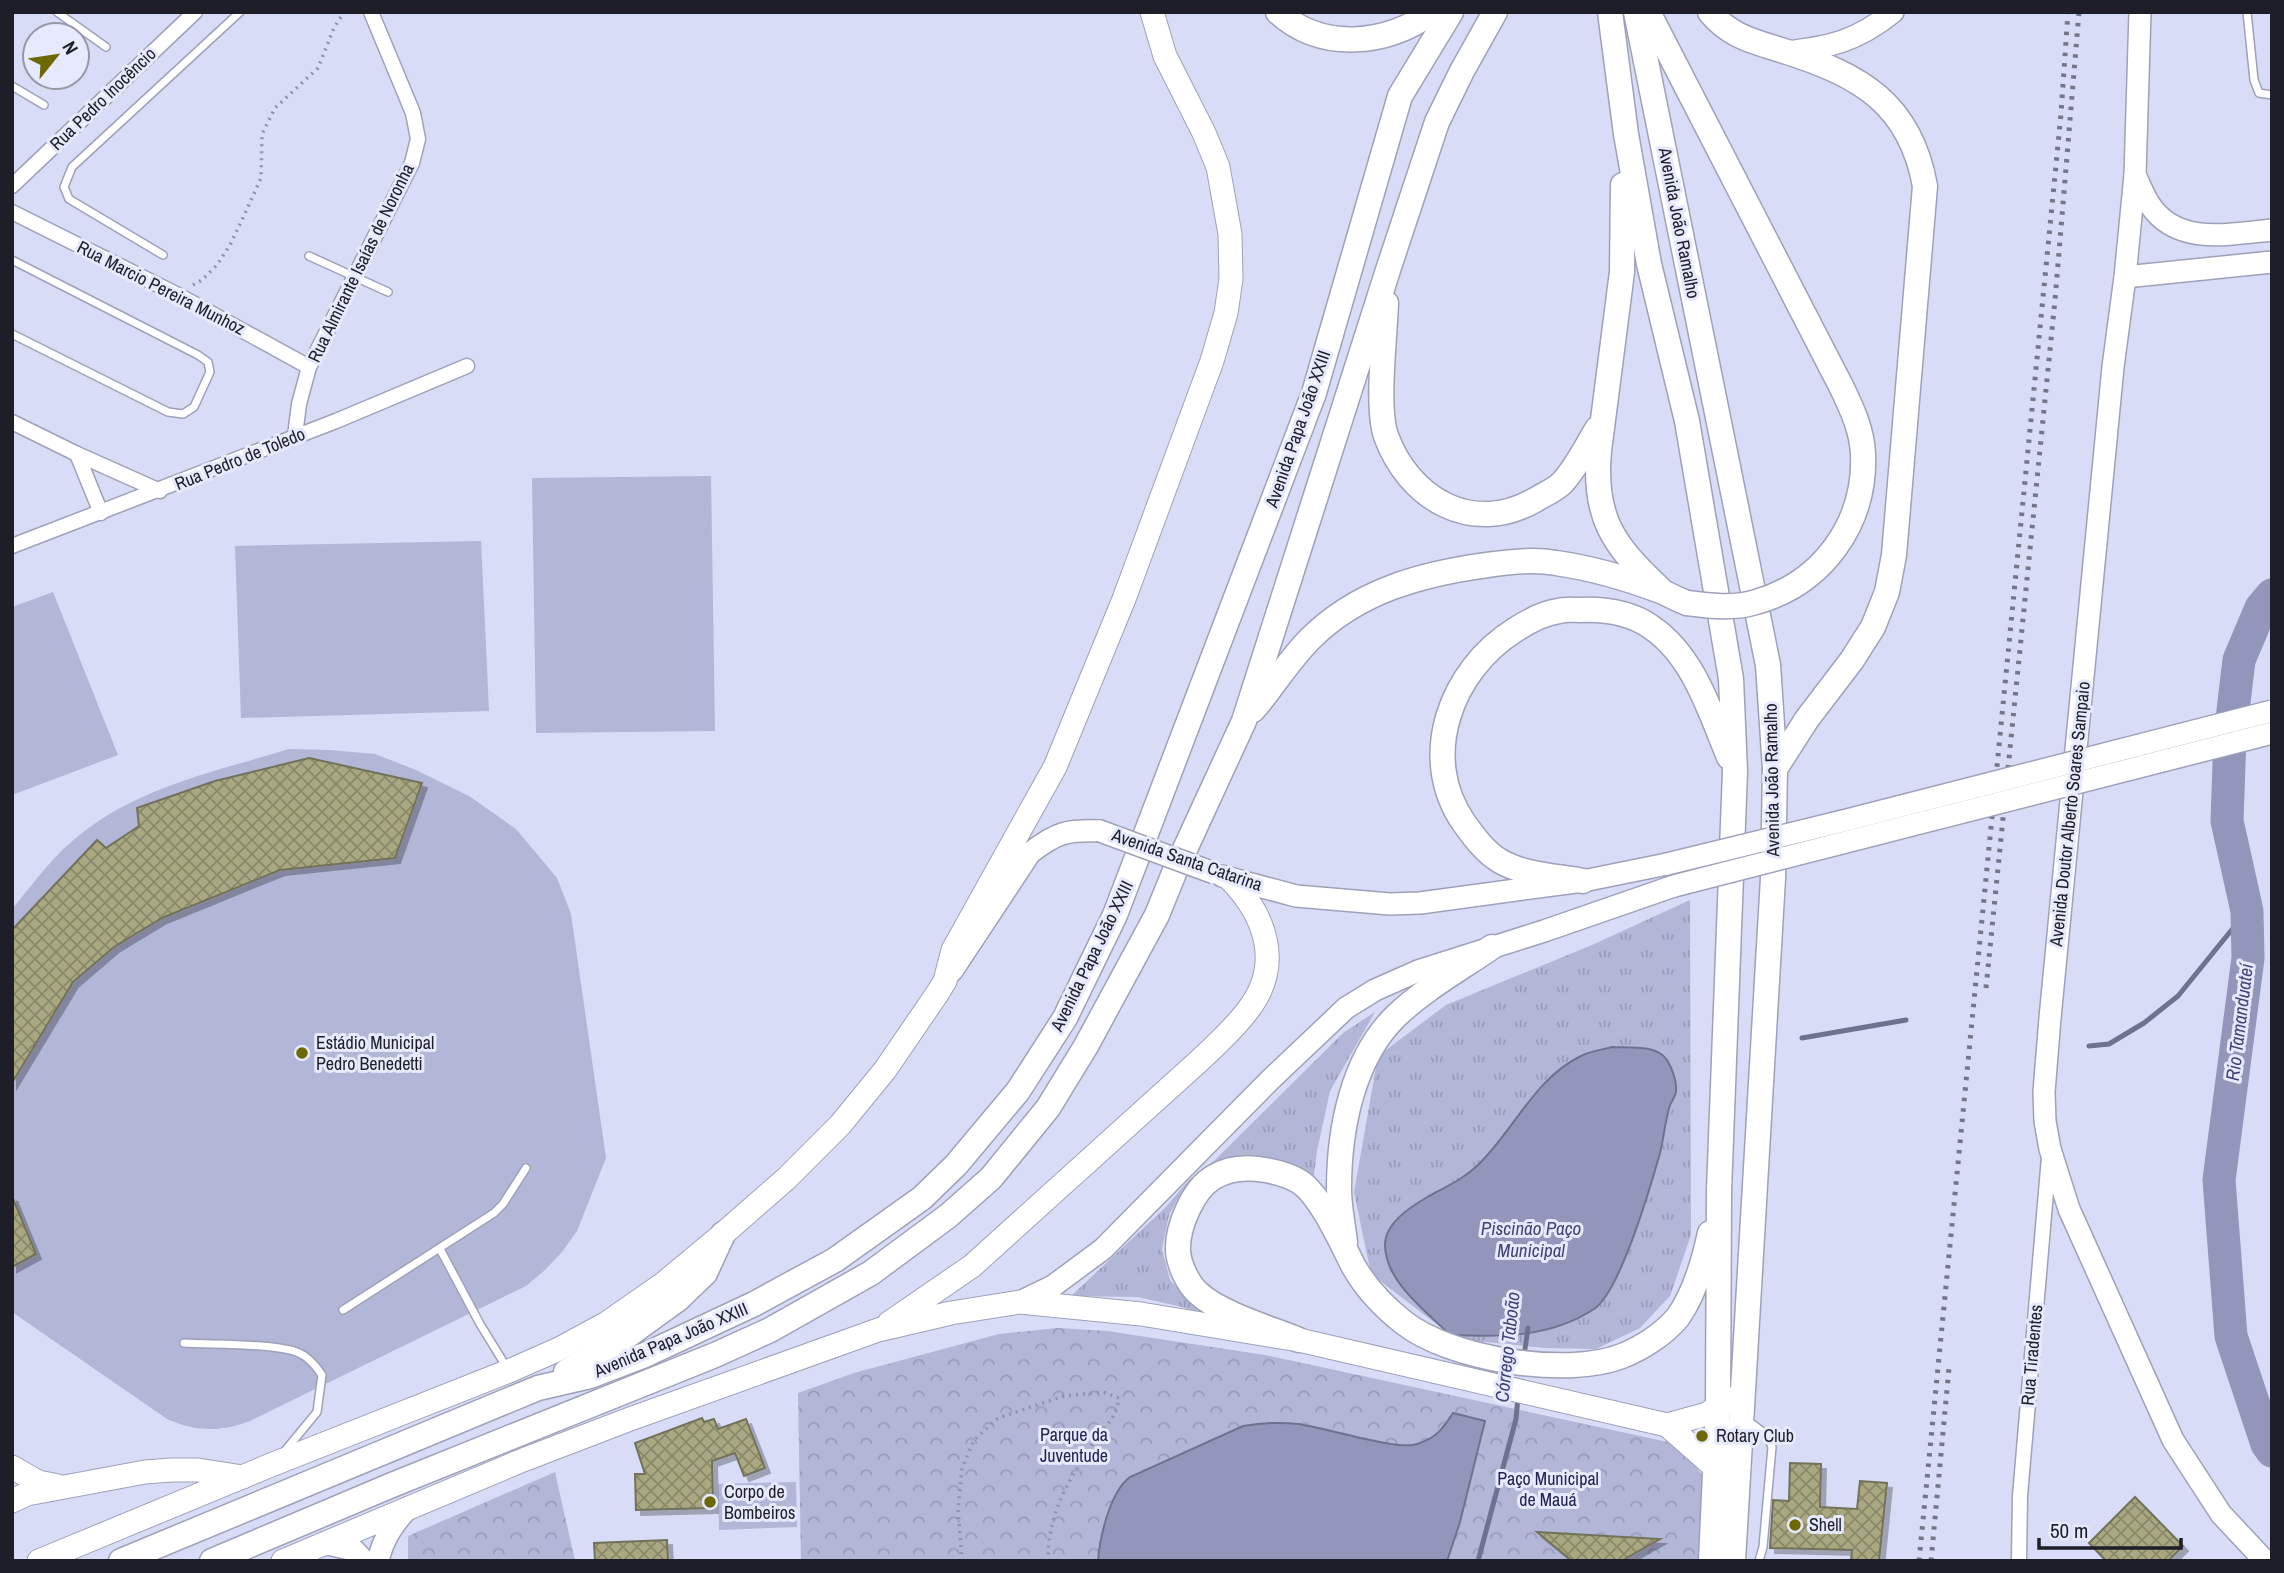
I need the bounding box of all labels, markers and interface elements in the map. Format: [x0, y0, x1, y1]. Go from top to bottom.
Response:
north arrow [21, 21, 91, 91]
text: N [57, 36, 85, 59]
street label: Rua Pedro Inocêncio [44, 41, 161, 156]
street label: Avenida João Ramalho [1652, 144, 1706, 300]
street label: Rua Almirante Isaías de Noronha [301, 159, 420, 366]
street label: Rua Marcio Pereira Munhoz [73, 234, 250, 341]
street label: Avenida Papa João XXIII [1259, 347, 1336, 512]
street label: Rua Pedro de Toledo [171, 421, 309, 496]
street label: Avenida Doutor Alberto Soares Sampaio [2043, 680, 2096, 949]
street label: Avenida João Ramalho [1758, 703, 1785, 858]
street label: Avenida Santa Catarina [1108, 822, 1266, 897]
street label: Avenida Papa João XXIII [1044, 876, 1139, 1036]
water label: Rio Tamanduateí [2219, 960, 2259, 1082]
place label: Estádio Municipal Pedro Benedetti [316, 1030, 434, 1076]
marker: Estádio Municipal Pedro Benedetti [294, 1045, 310, 1061]
water label: Piscinão Paço Municipal [1481, 1215, 1582, 1263]
water label: Córrego Taboão [1488, 1290, 1526, 1404]
street label: Avenida Papa João XXIII [589, 1296, 751, 1384]
street label: Rua Tiradentes [2015, 1303, 2048, 1406]
park label: Parque da Juventude [1040, 1422, 1108, 1468]
place label: Rotary Club [1716, 1423, 1794, 1448]
marker: Rotary Club [1694, 1428, 1710, 1444]
park label: Paço Municipal de Mauá [1497, 1466, 1599, 1512]
place label: Corpo de Bombeiros [724, 1479, 795, 1525]
marker: Corpo de Bombeiros [702, 1494, 718, 1510]
scale bar [2039, 1506, 2181, 1550]
place label: Shell [1809, 1512, 1842, 1537]
text: 50 m [2050, 1516, 2088, 1545]
marker: Shell [1787, 1517, 1803, 1533]

